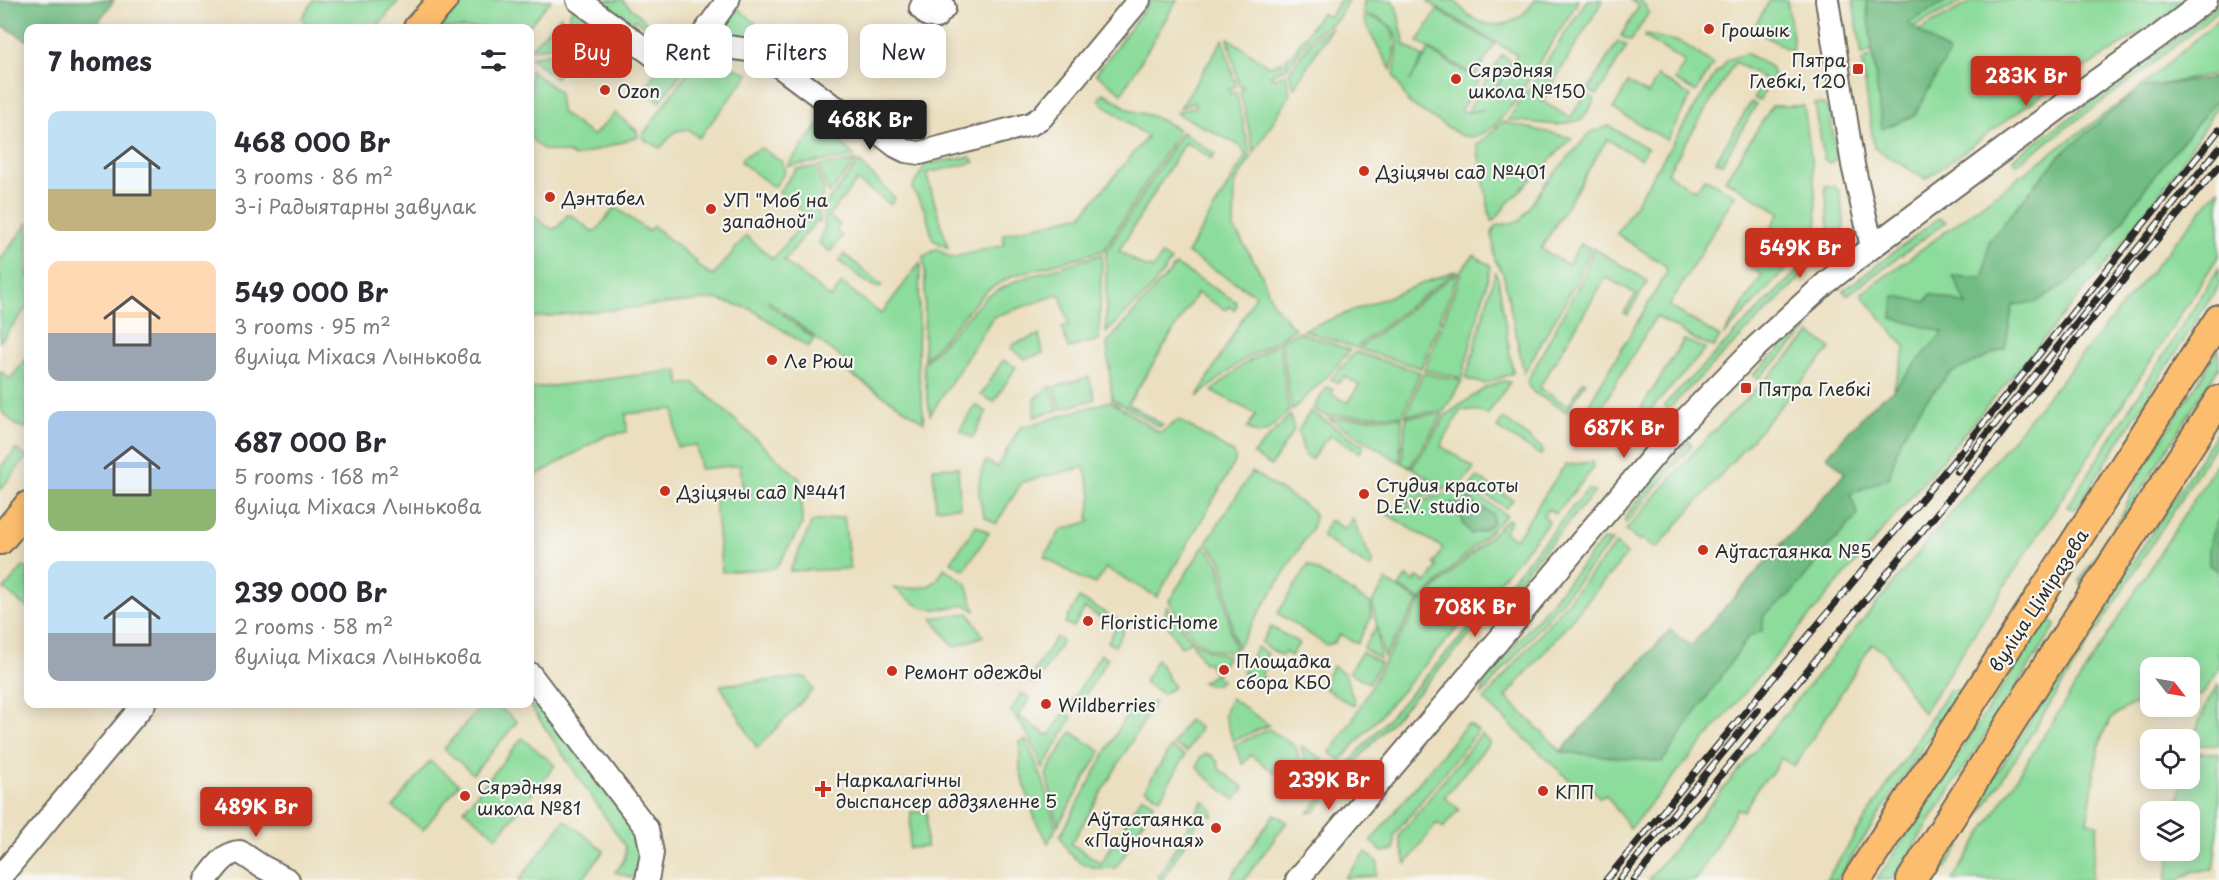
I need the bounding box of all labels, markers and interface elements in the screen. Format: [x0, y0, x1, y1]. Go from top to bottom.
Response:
place label: Грошык [1721, 16, 1790, 43]
marker: Грошык [1702, 22, 1716, 36]
chip: Buy [552, 24, 632, 78]
chip: Rent [644, 24, 732, 78]
chip: Filters [744, 24, 848, 78]
chip: New [860, 24, 946, 78]
text: 7 homes [48, 41, 152, 80]
icon: filters [477, 44, 510, 77]
place label: Пятра Глебкі, 120 [1749, 46, 1847, 94]
place label: Сярэдняя школа №150 [1468, 56, 1586, 104]
pin: 283K Br [1971, 56, 2081, 107]
text: 283K Br [1985, 60, 2067, 90]
marker: Пятра Глебкі, 120 [1851, 62, 1865, 76]
marker: Сярэдняя школа №150 [1449, 72, 1463, 86]
place label: Ozon [617, 77, 660, 104]
marker: Ozon [598, 83, 612, 97]
pin: 468K Br [815, 100, 925, 151]
text: 468K Br [828, 104, 912, 134]
text: 468 000 Br [234, 122, 390, 161]
icon: home [96, 135, 168, 207]
place label: Дзіцячы сад №401 [1375, 158, 1546, 185]
text: 3 rooms · 86 m² [234, 161, 393, 191]
marker: Дзіцячы сад №401 [1357, 164, 1371, 178]
place label: Дэнтабел [561, 184, 645, 211]
place label: УП "Моб на западной" [722, 186, 829, 234]
marker: Дэнтабел [543, 190, 557, 204]
text: 3-і Радыятарны завулак [234, 191, 476, 221]
marker: УП "Моб на западной" [704, 202, 718, 216]
pin: 549K Br [1745, 228, 1855, 279]
text: 549K Br [1759, 232, 1841, 262]
text: 549 000 Br [234, 272, 388, 311]
icon: home [96, 285, 168, 357]
text: 3 rooms · 95 m² [234, 311, 391, 341]
text: вуліца Міхася Лынькова [234, 341, 481, 371]
place label: Ле Рюш [784, 347, 854, 374]
marker: Ле Рюш [765, 353, 779, 367]
place label: Пятра Глебкі [1758, 375, 1871, 402]
marker: Пятра Глебкі [1739, 381, 1753, 395]
pin: 687K Br [1569, 408, 1679, 459]
text: 687K Br [1584, 412, 1664, 442]
text: 687 000 Br [234, 422, 386, 461]
icon: home [96, 435, 168, 507]
text: 5 rooms · 168 m² [234, 461, 399, 491]
place label: Студия красоты D.E.V. studio [1376, 471, 1519, 519]
place label: Дзіцячы сад №441 [676, 478, 846, 505]
marker: Дзіцячы сад №441 [658, 484, 672, 498]
marker: Студия красоты D.E.V. studio [1357, 487, 1371, 501]
text: вуліца Міхася Лынькова [234, 491, 481, 521]
street label: вуліца Ціміразева [1982, 523, 2095, 677]
place label: Аўтастаянка №5 [1715, 537, 1871, 564]
marker: Аўтастаянка №5 [1696, 543, 1710, 557]
text: 239 000 Br [234, 572, 387, 611]
icon: home [96, 585, 168, 657]
pin: 708K Br [1420, 587, 1530, 638]
text: 708K Br [1434, 591, 1516, 621]
place label: FloristicHome [1100, 608, 1218, 635]
text: 2 rooms · 58 m² [234, 611, 393, 641]
marker: FloristicHome [1081, 614, 1095, 628]
text: вуліца Міхася Лынькова [234, 641, 481, 671]
place label: Площадка сбора КБО [1236, 647, 1332, 695]
north arrow [2140, 657, 2200, 717]
map controls [2140, 657, 2200, 861]
place label: Ремонт одежды [904, 658, 1042, 685]
marker: Площадка сбора КБО [1217, 663, 1231, 677]
marker: Ремонт одежды [885, 664, 899, 678]
place label: Wildberries [1058, 691, 1156, 718]
marker: Wildberries [1039, 697, 1053, 711]
button: locate [2140, 729, 2200, 789]
pin: 239K Br [1274, 760, 1384, 811]
text: 239K Br [1288, 764, 1370, 794]
place label: Наркалагічны дыспансер аддзяленне 5 [836, 766, 1057, 814]
place label: Сярэдняя школа №81 [477, 773, 581, 821]
place label: КПП [1555, 778, 1595, 805]
marker: Наркалагічны дыспансер аддзяленне 5 [814, 780, 832, 798]
marker: КПП [1536, 784, 1550, 798]
pin: 489K Br [201, 787, 311, 838]
marker: Сярэдняя школа №81 [458, 789, 472, 803]
text: 489K Br [214, 791, 298, 821]
button: layers [2140, 801, 2200, 861]
place label: Аўтастаянка «Паўночная» [1084, 805, 1205, 853]
marker: Аўтастаянка «Паўночная» [1209, 821, 1223, 835]

